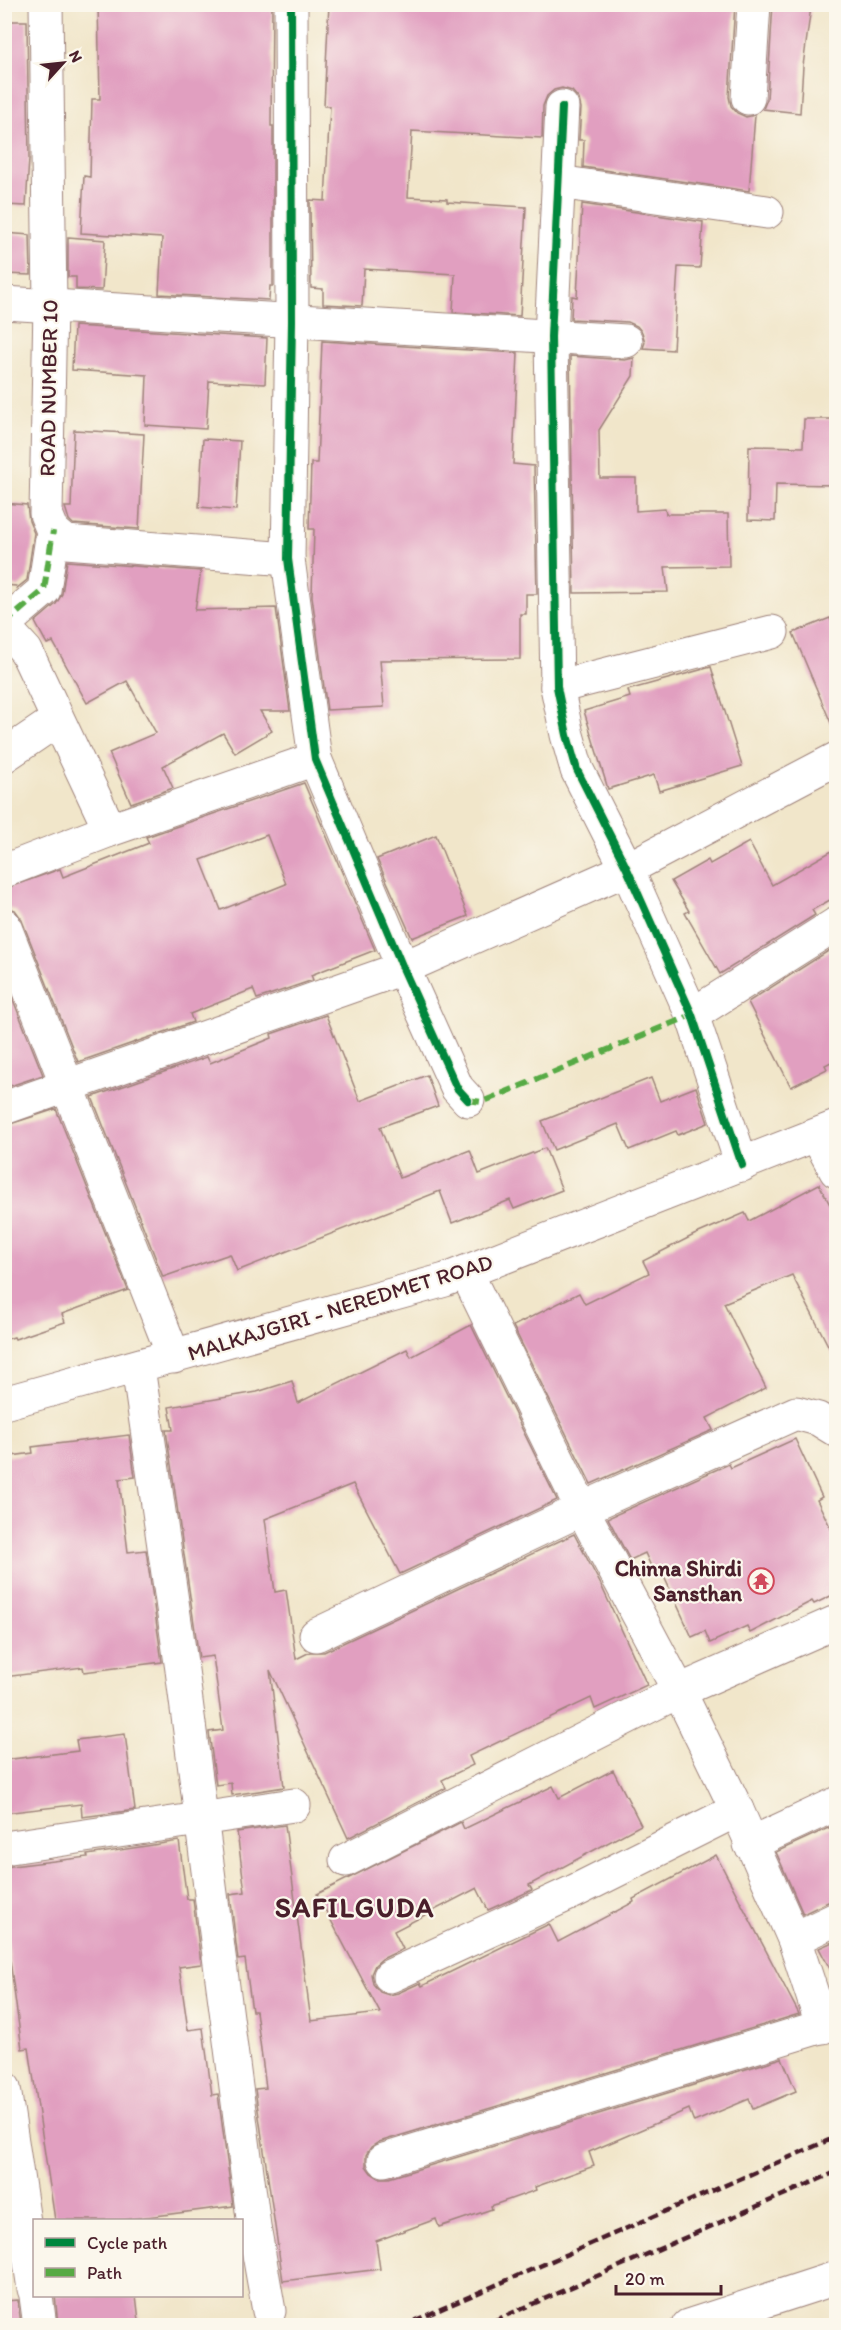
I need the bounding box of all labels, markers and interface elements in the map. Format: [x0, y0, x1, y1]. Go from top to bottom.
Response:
north arrow [33, 33, 93, 93]
text: N [65, 47, 87, 66]
street label: ROAD NUMBER 10 [33, 299, 64, 477]
street label: MALKAJGIRI - NEREDMET ROAD [184, 1248, 496, 1367]
place label: Chinna Shirdi Sansthan [615, 1555, 742, 1607]
temple icon: Chinna Shirdi Sansthan [746, 1566, 776, 1596]
district label: SAFILGUDA [275, 1890, 435, 1924]
legend [33, 2219, 243, 2297]
text: Cycle path [87, 2232, 168, 2254]
scale bar [616, 2258, 721, 2296]
text: Path [87, 2262, 122, 2284]
text: 20 m [625, 2268, 665, 2290]

